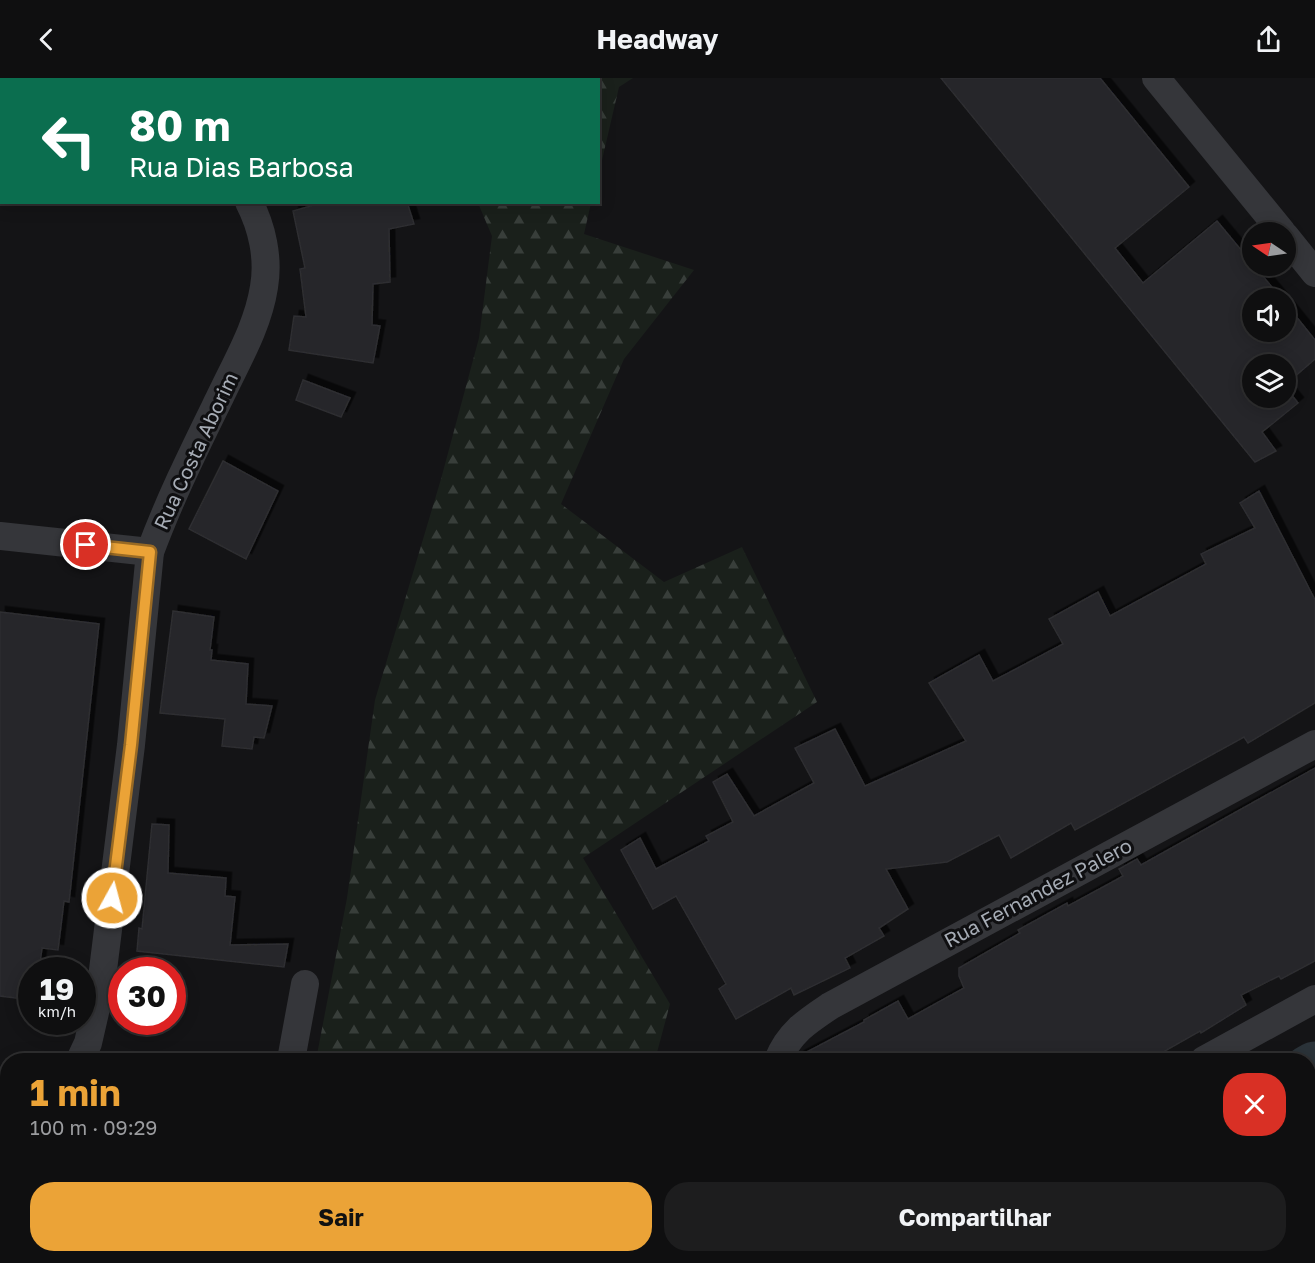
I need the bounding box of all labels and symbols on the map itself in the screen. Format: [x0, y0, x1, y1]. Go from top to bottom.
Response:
north arrow [1242, 222, 1296, 276]
street label: Rua Costa Aborim [148, 368, 242, 533]
pin [60, 519, 111, 570]
street label: Rua Fernandez Palero [939, 832, 1136, 952]
position arrow [80, 866, 144, 930]
speed limit sign: 30 [108, 957, 186, 1035]

